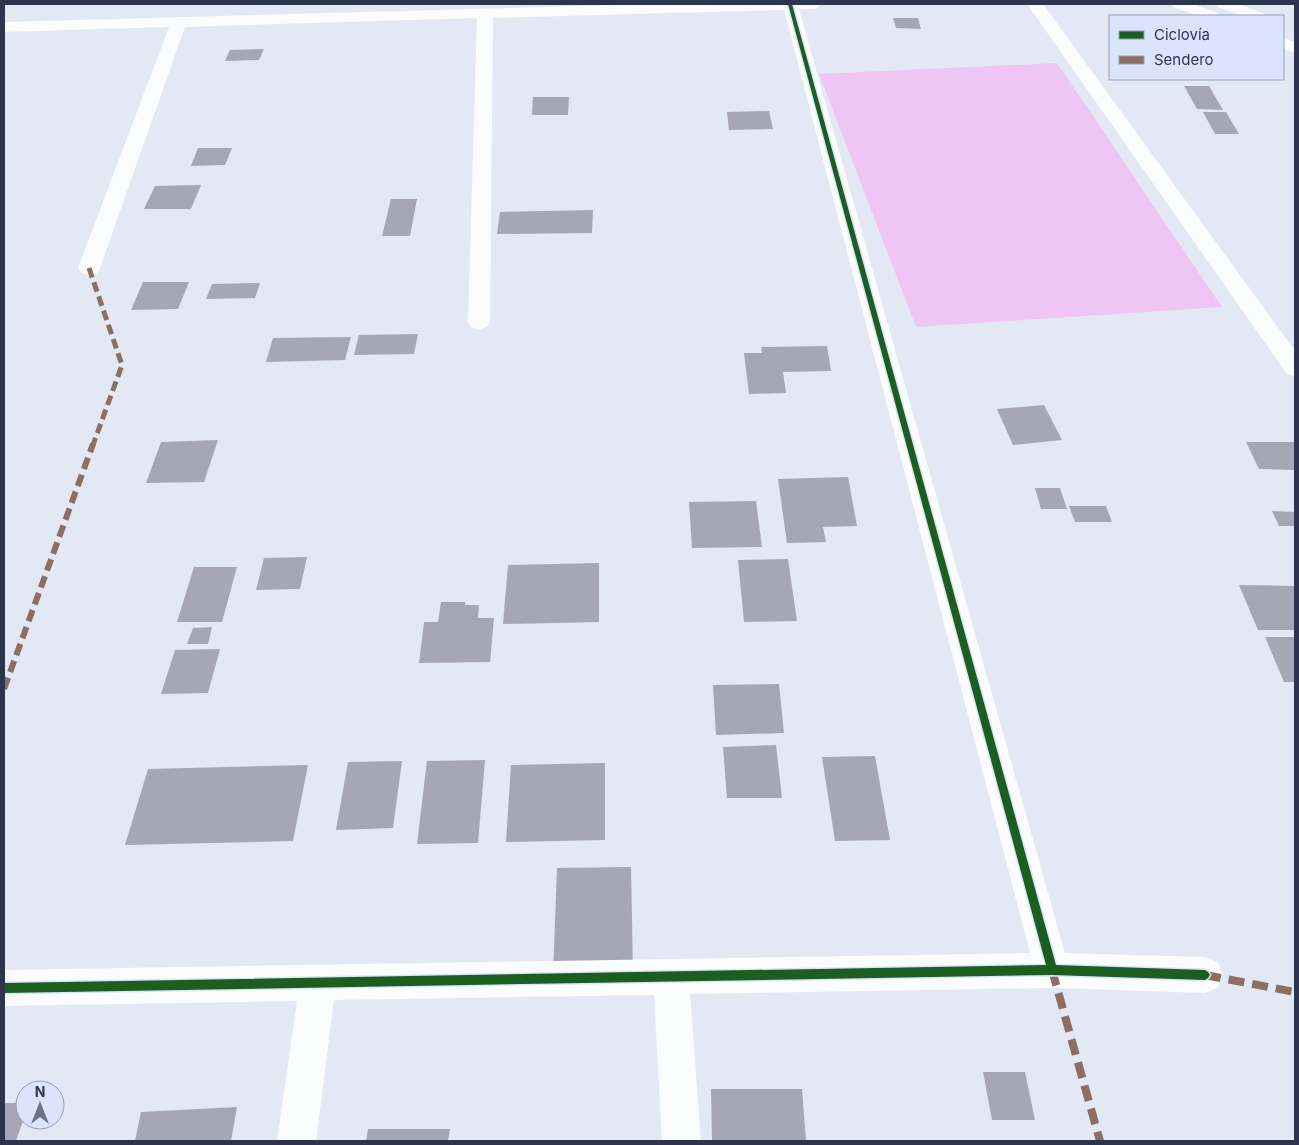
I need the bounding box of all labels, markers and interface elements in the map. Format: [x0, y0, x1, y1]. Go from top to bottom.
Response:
legend [1109, 15, 1284, 80]
text: Ciclovía [1154, 25, 1210, 44]
text: Sendero [1154, 50, 1214, 69]
north arrow [15, 1080, 65, 1130]
text: N [35, 1083, 45, 1100]

